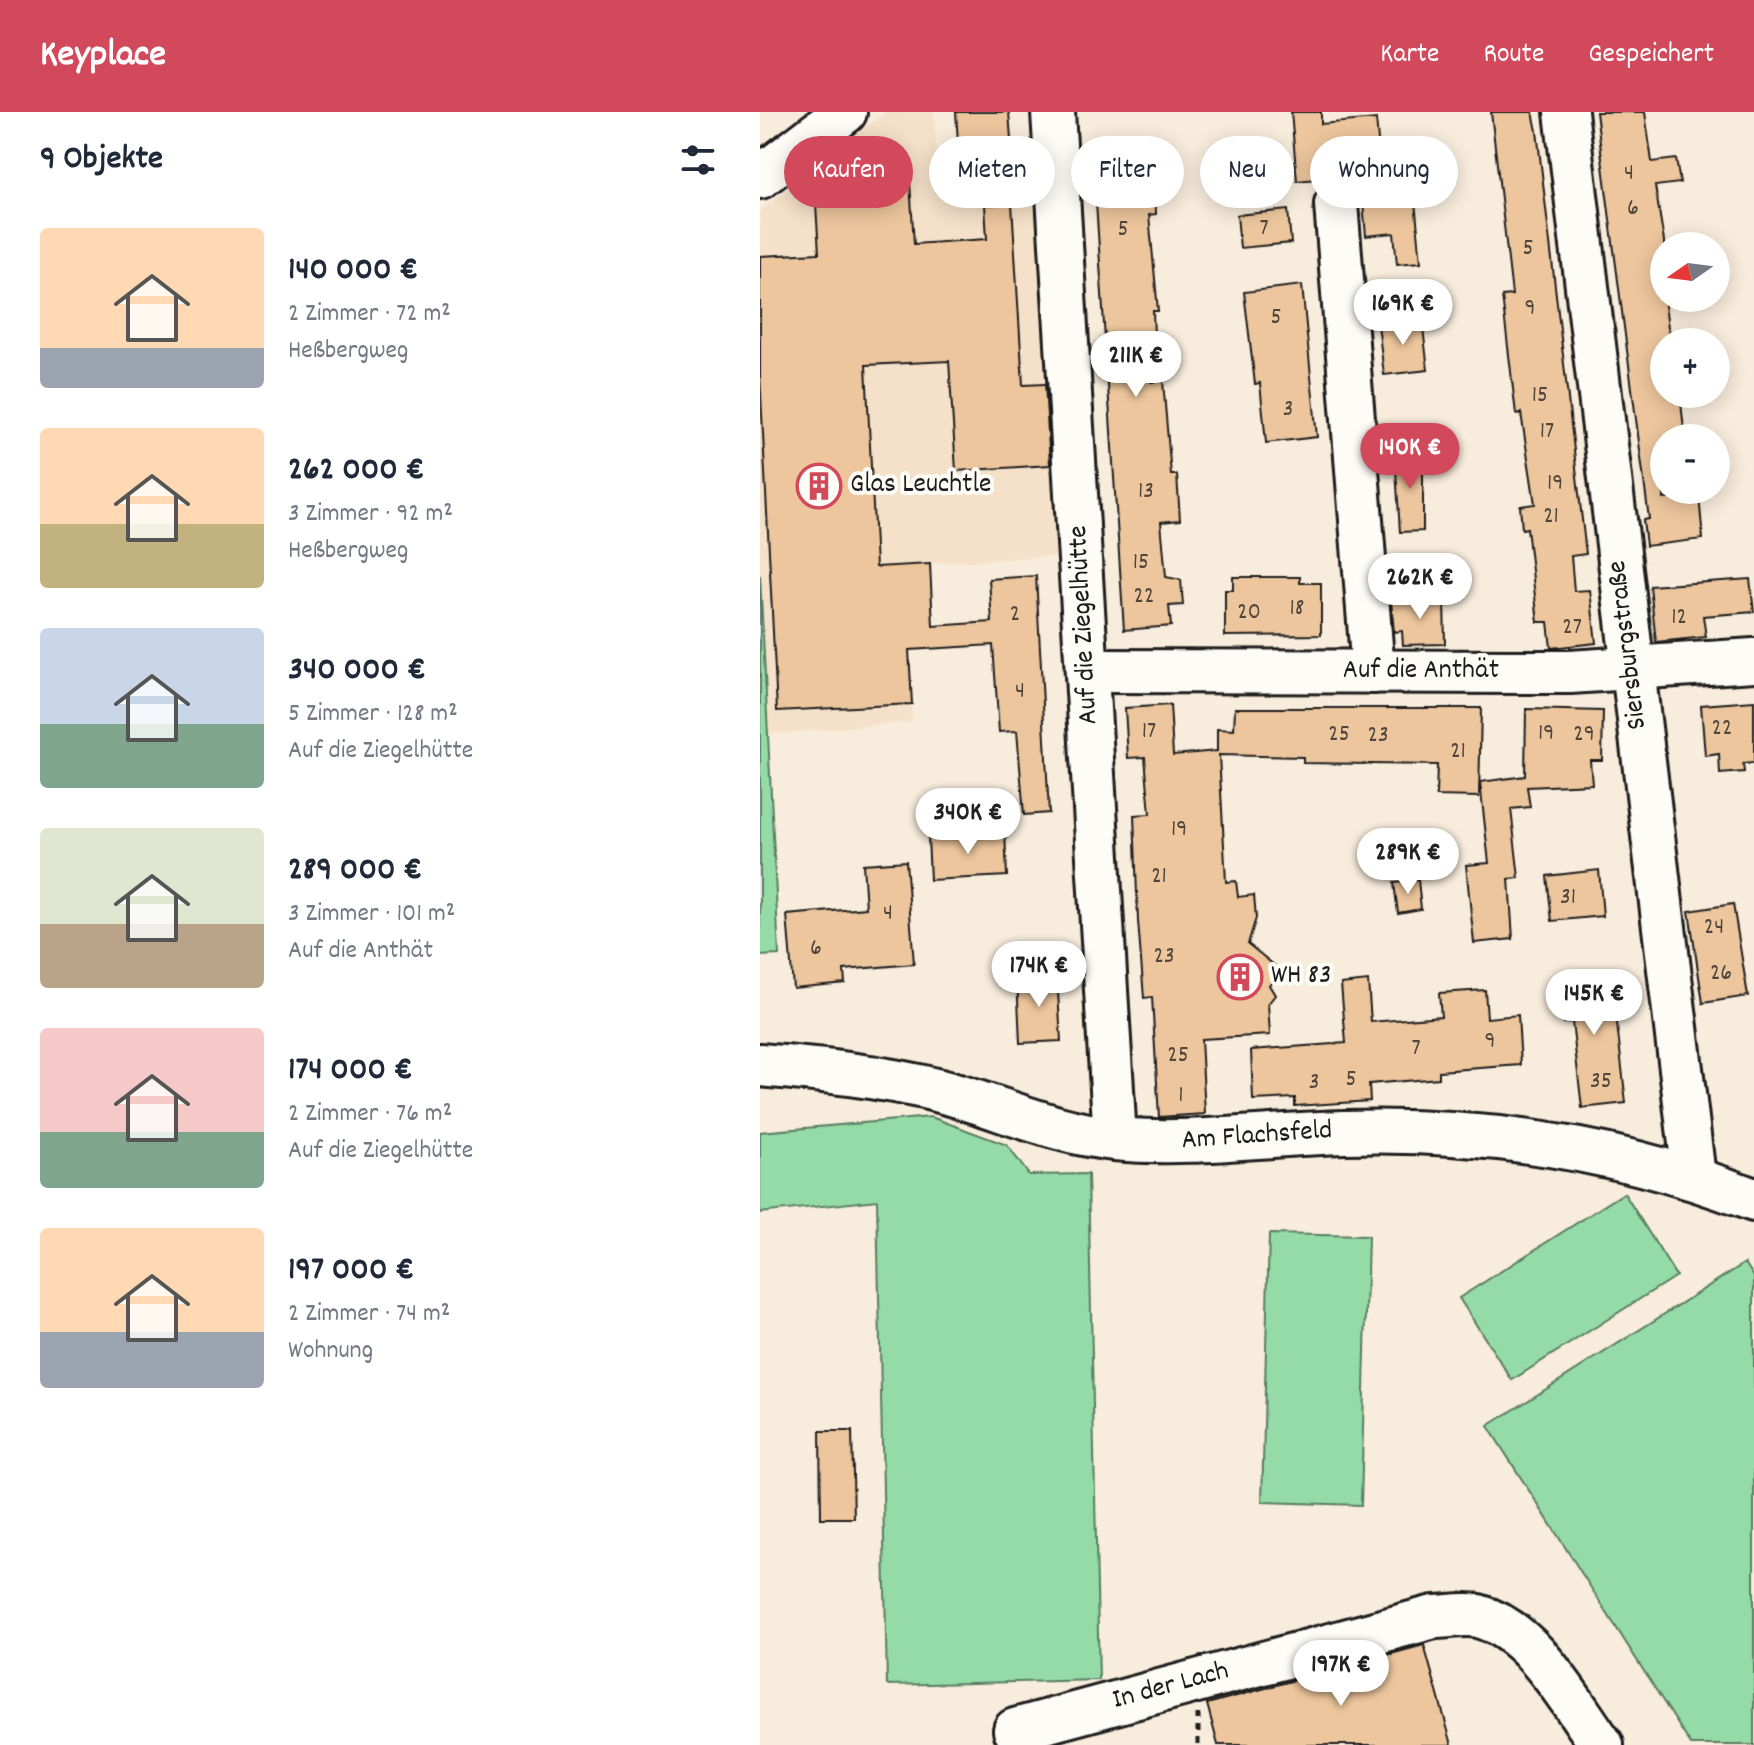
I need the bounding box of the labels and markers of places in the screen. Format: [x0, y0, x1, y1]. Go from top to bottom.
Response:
pin: 169K € [1338, 279, 1468, 347]
pin: 211K € [1071, 331, 1201, 399]
pin: 140K € [1345, 423, 1475, 491]
building icon: Glas Leuchtle [795, 462, 843, 510]
place label: Glas Leuchtle [850, 466, 991, 506]
pin: 262K € [1355, 553, 1485, 621]
pin: 340K € [903, 788, 1033, 856]
pin: 289K € [1343, 828, 1473, 896]
pin: 174K € [974, 941, 1104, 1009]
building icon: WH 83 [1216, 953, 1264, 1001]
place label: WH 83 [1271, 957, 1331, 997]
pin: 145K € [1529, 969, 1659, 1037]
pin: 197K € [1276, 1640, 1406, 1708]

